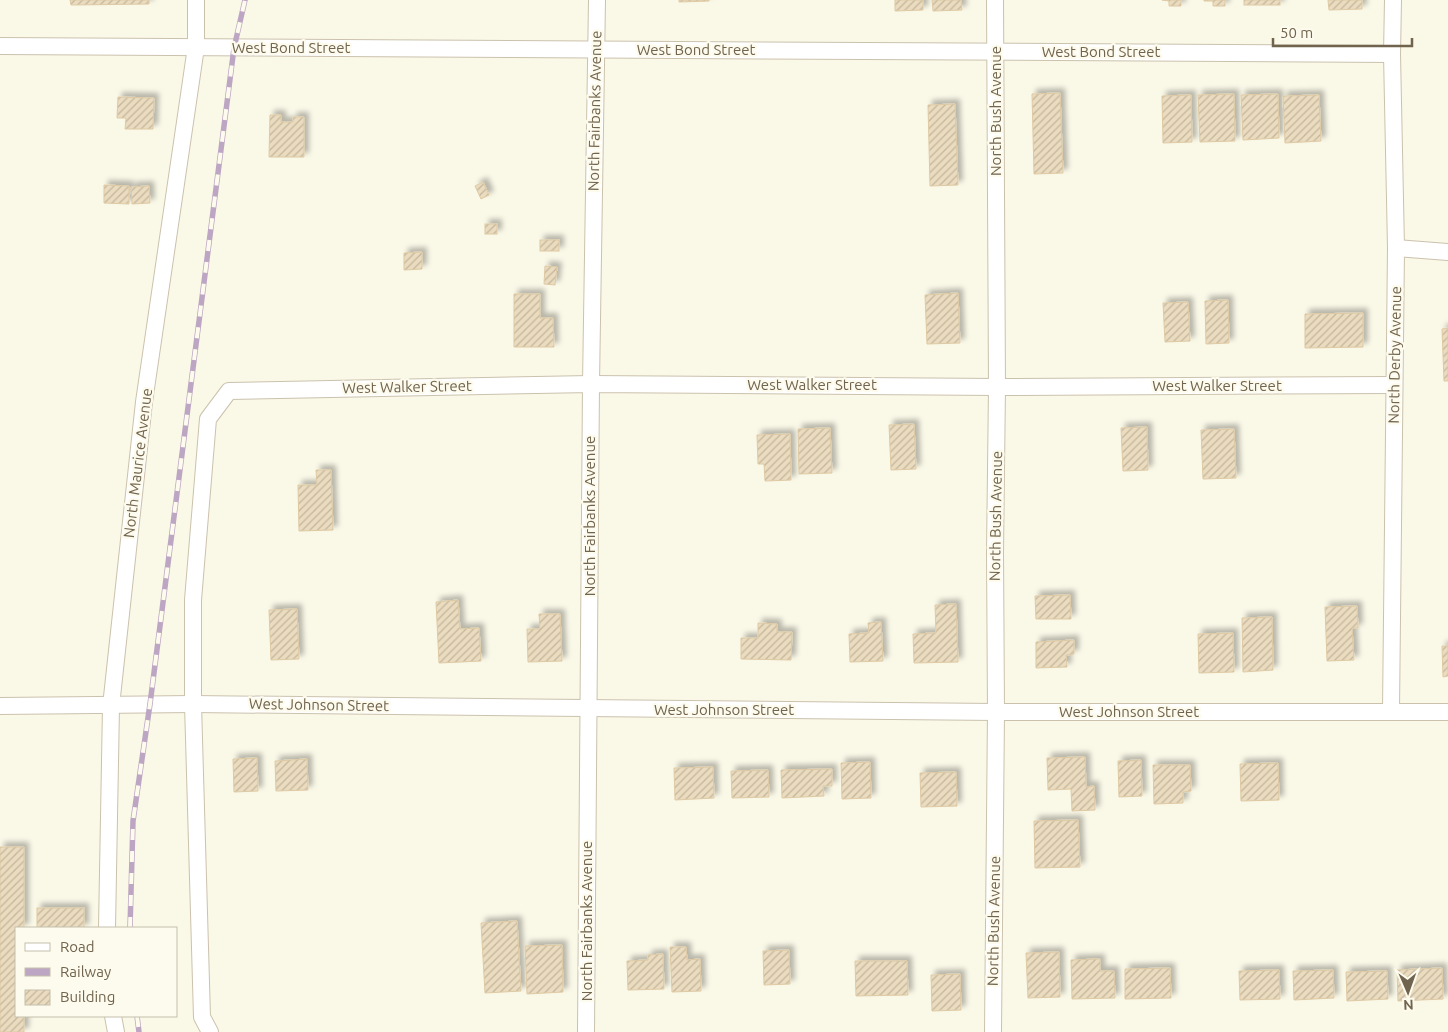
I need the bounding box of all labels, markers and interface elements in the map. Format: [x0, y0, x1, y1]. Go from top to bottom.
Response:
scale bar [1273, 15, 1412, 47]
text: 50 m [1280, 24, 1313, 41]
street label: North Fairbanks Avenue [585, 31, 604, 191]
street label: West Bond Street [232, 39, 350, 56]
street label: West Bond Street [637, 41, 755, 58]
street label: West Bond Street [1042, 43, 1160, 60]
street label: North Bush Avenue [987, 46, 1004, 176]
street label: North Derby Avenue [1385, 286, 1404, 424]
street label: West Walker Street [747, 376, 877, 393]
street label: West Walker Street [342, 377, 472, 396]
street label: West Walker Street [1152, 377, 1282, 394]
street label: North Maurice Avenue [120, 387, 155, 539]
street label: North Fairbanks Avenue [581, 436, 598, 596]
street label: North Bush Avenue [986, 451, 1005, 581]
street label: West Johnson Street [249, 695, 389, 714]
street label: West Johnson Street [654, 701, 794, 718]
street label: West Johnson Street [1059, 703, 1199, 720]
street label: North Fairbanks Avenue [578, 841, 595, 1001]
street label: North Bush Avenue [984, 856, 1003, 986]
legend [15, 927, 178, 1017]
text: Road [60, 938, 95, 955]
text: Railway [60, 963, 111, 980]
north arrow [1383, 967, 1433, 1017]
text: Building [60, 988, 115, 1005]
text: N [1403, 997, 1414, 1013]

